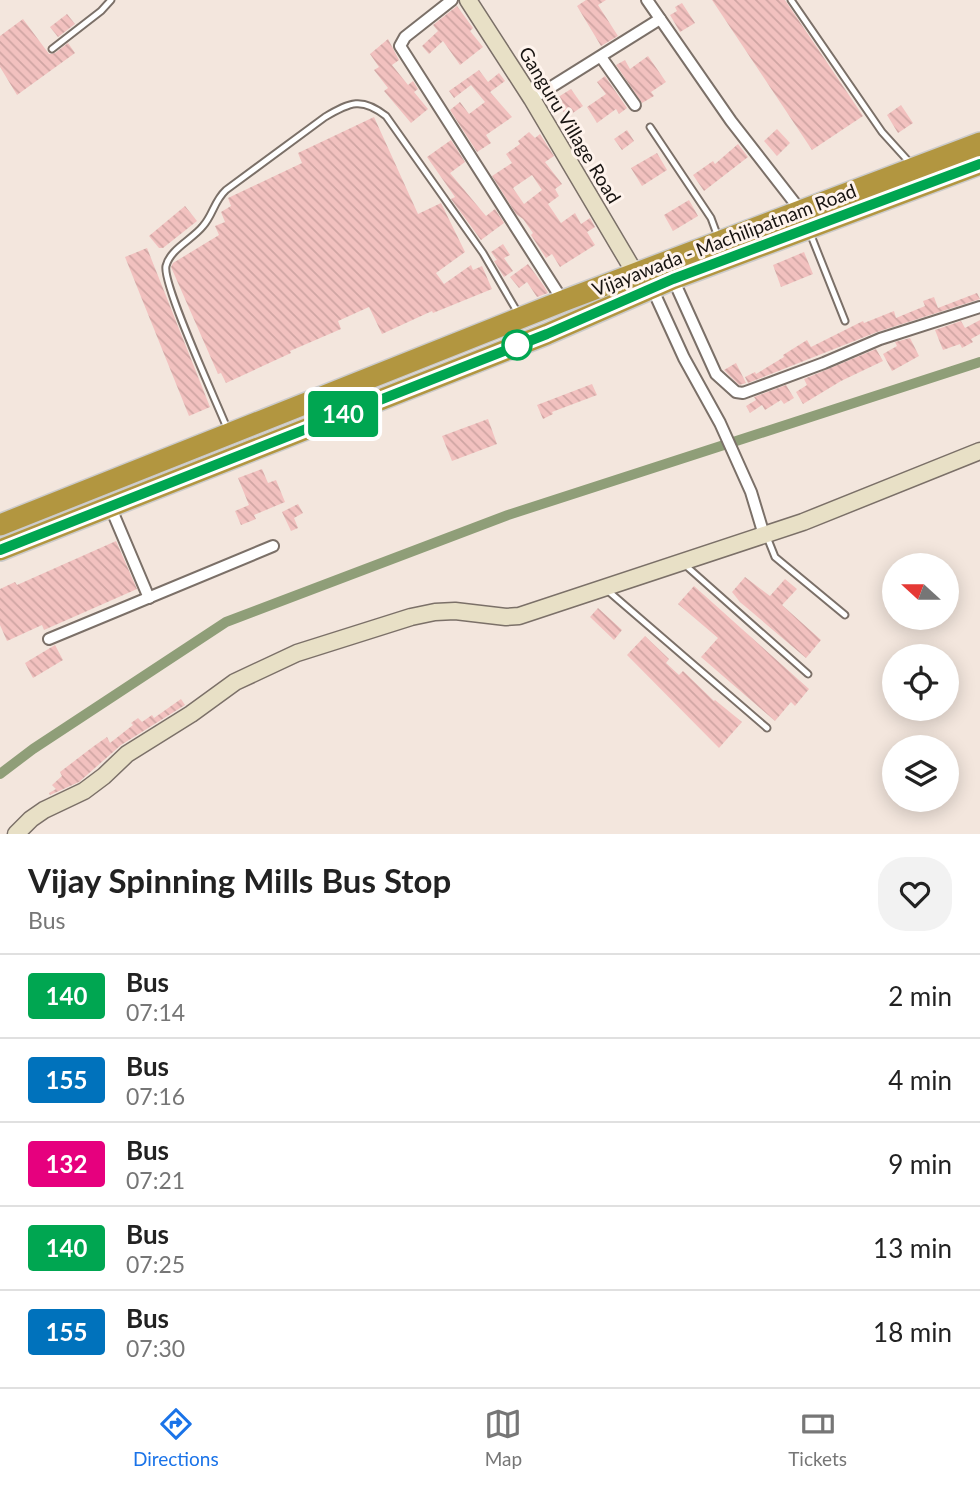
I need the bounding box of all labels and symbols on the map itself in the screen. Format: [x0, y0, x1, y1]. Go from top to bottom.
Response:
street label: Ganguru Village Road [515, 42, 626, 207]
street label: Vijayawada - Machilipatnam Road [589, 178, 859, 301]
unlabelled marker [502, 330, 532, 360]
line badge: 140 [303, 391, 383, 437]
north arrow [882, 553, 959, 630]

